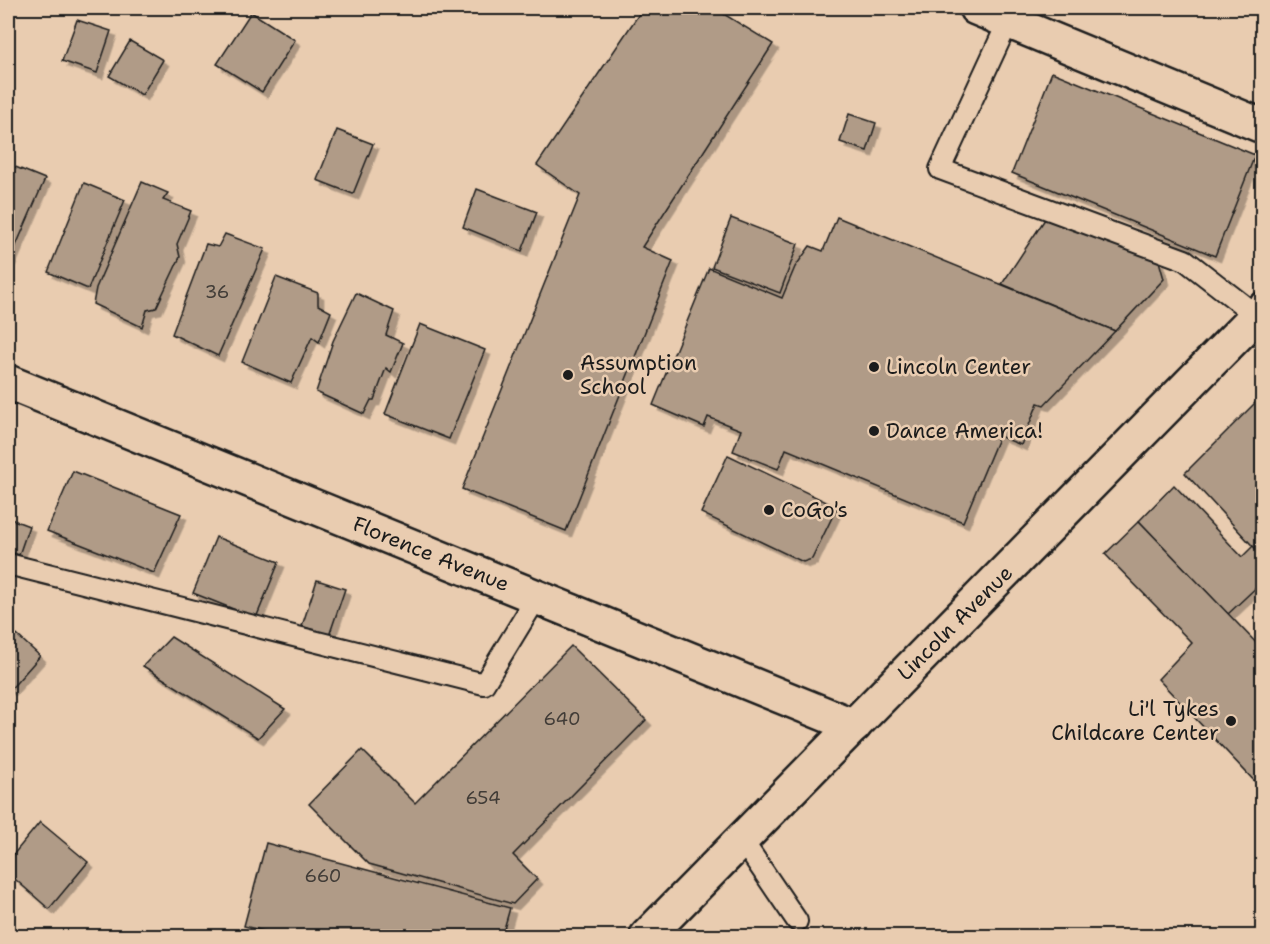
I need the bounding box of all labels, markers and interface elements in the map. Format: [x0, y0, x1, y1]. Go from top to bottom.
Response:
house number: 36 [205, 280, 229, 304]
place label: Assumption School [580, 349, 697, 401]
place label: Lincoln Center [886, 353, 1031, 381]
marker: Lincoln Center [867, 360, 881, 374]
marker: Assumption School [561, 368, 575, 382]
place label: Dance America! [886, 417, 1043, 445]
marker: Dance America! [867, 424, 881, 438]
place label: CoGo's [781, 496, 848, 524]
marker: CoGo's [762, 503, 776, 517]
street label: Florence Avenue [349, 510, 513, 598]
street label: Lincoln Avenue [891, 559, 1019, 687]
place label: Li'l Tykes Childcare Center [1051, 695, 1219, 747]
house number: 640 [543, 707, 581, 731]
marker: Li'l Tykes Childcare Center [1224, 714, 1238, 728]
house number: 654 [465, 786, 501, 810]
house number: 660 [305, 864, 341, 888]

